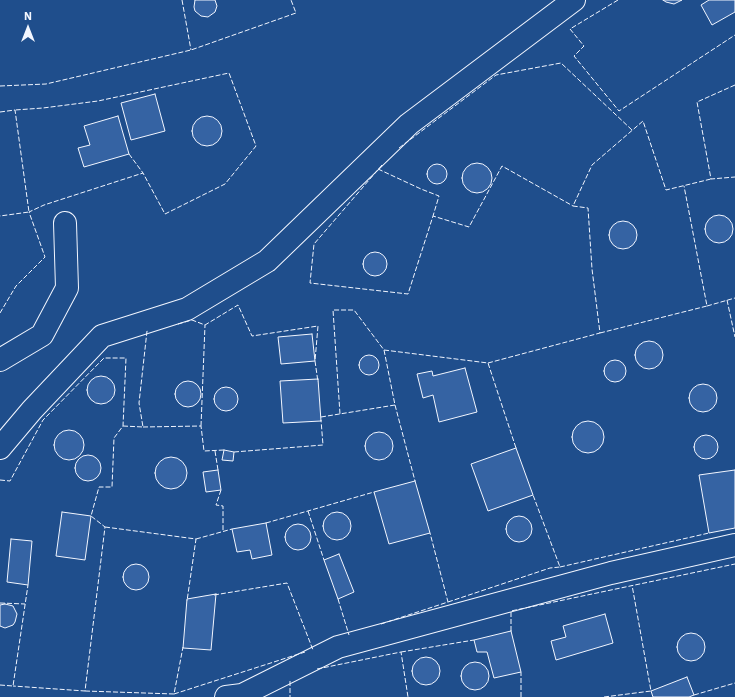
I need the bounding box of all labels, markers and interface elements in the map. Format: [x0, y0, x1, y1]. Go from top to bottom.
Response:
north arrow [8, 8, 48, 48]
text: N [24, 9, 32, 23]

